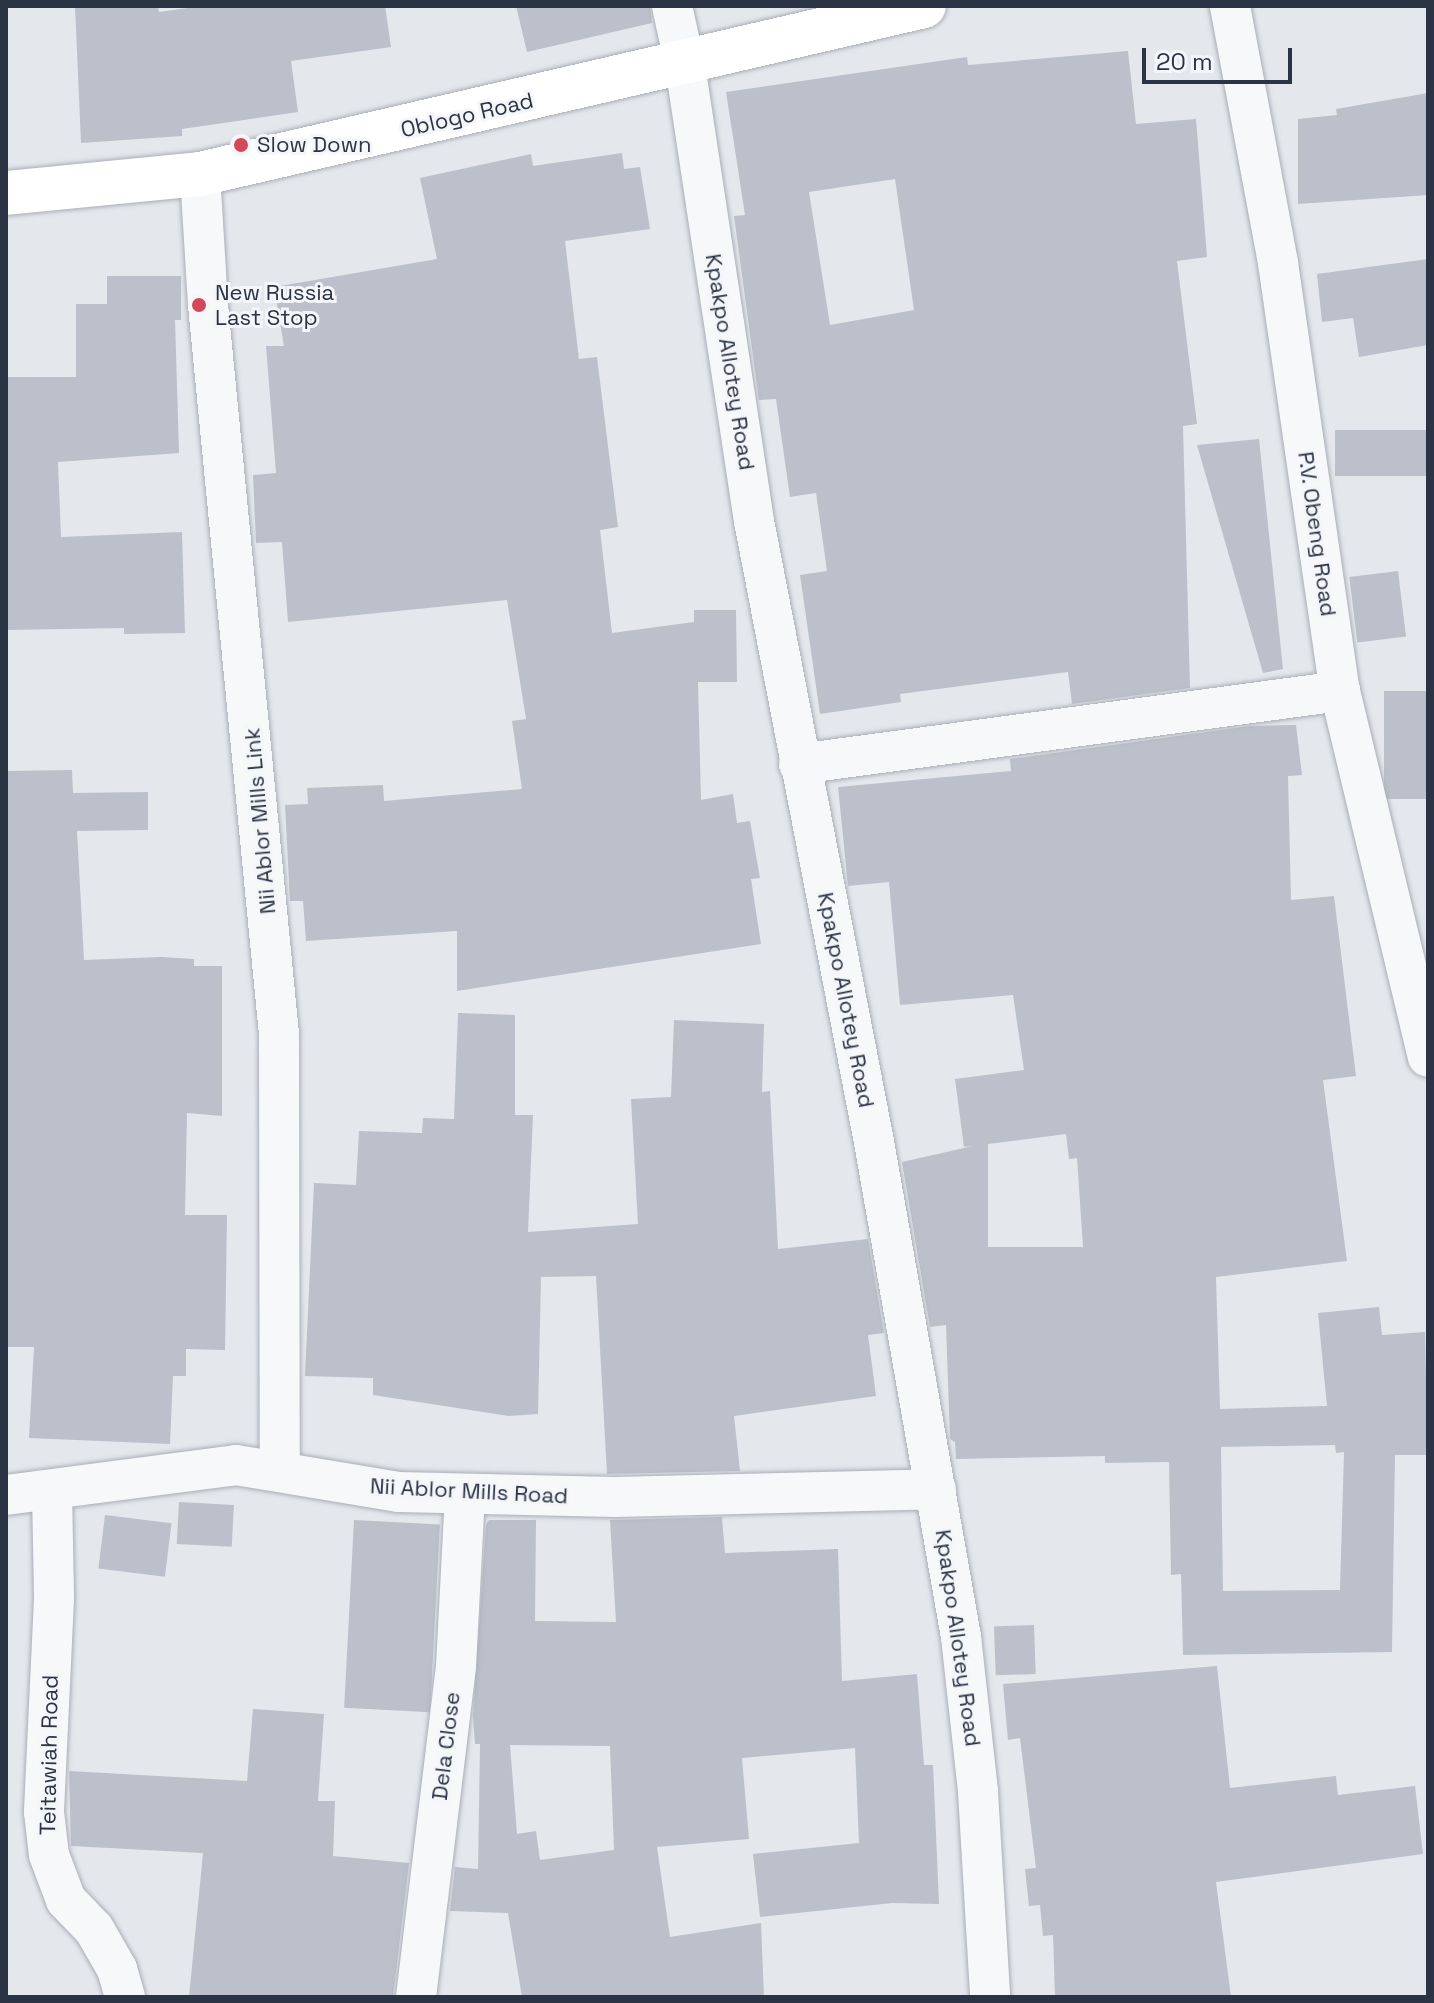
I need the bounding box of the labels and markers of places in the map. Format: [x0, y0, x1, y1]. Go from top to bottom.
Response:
place label: Slow Down [257, 132, 372, 158]
marker: Slow Down [232, 136, 250, 154]
place label: New Russia Last Stop [215, 279, 334, 330]
marker: New Russia Last Stop [190, 296, 208, 314]

